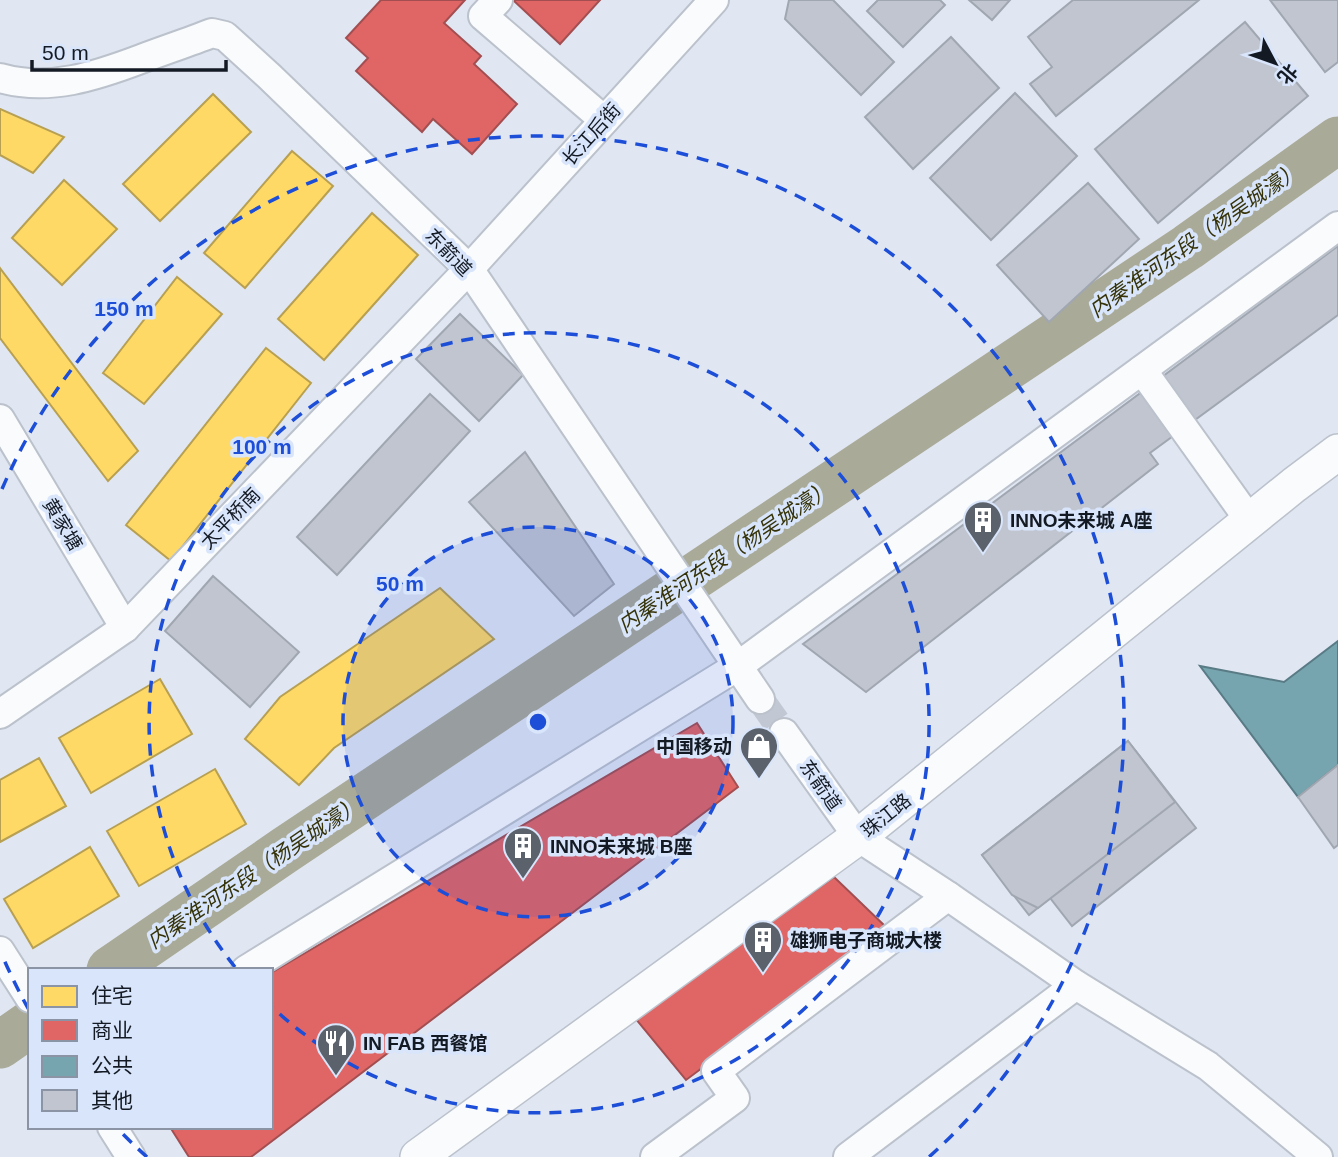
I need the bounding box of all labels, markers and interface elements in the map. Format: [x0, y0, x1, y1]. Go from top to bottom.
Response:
scale bar [32, 28, 226, 72]
north arrow [1240, 28, 1310, 98]
text: 50 m [42, 41, 89, 64]
text: 北 [1273, 60, 1302, 88]
street label: 长江后街 [558, 99, 625, 170]
water label: 内秦淮河东段（杨吴城濠） [1085, 158, 1305, 321]
street label: 东箭道 [421, 225, 476, 280]
text: 150 m [94, 297, 154, 320]
text: 100 m [232, 435, 292, 458]
water label: 内秦淮河东段（杨吴城濠） [614, 477, 836, 637]
street label: 太平桥南 [196, 484, 264, 553]
street label: 黄家塘 [39, 494, 86, 554]
building icon: INNO未来城 A座 [962, 499, 1004, 554]
place label: INNO未来城 A座 [1010, 510, 1153, 531]
text: 50 m [376, 572, 424, 595]
centre of rings [526, 710, 550, 734]
shop icon: 中国移动 [738, 725, 780, 780]
place label: 中国移动 [656, 736, 732, 757]
street label: 东箭道 [796, 756, 846, 815]
street label: 珠江路 [858, 789, 915, 841]
water label: 内秦淮河东段（杨吴城濠） [143, 793, 365, 953]
building icon: INNO未来城 B座 [502, 825, 544, 880]
place label: INNO未来城 B座 [550, 836, 693, 857]
building icon: 雄狮电子商城大楼 [742, 919, 784, 974]
place label: 雄狮电子商城大楼 [790, 930, 942, 951]
legend [28, 968, 273, 1129]
text: 住宅 [91, 984, 133, 1007]
text: 商业 [91, 1019, 133, 1042]
restaurant icon: IN FAB 西餐馆 [315, 1022, 357, 1077]
place label: IN FAB 西餐馆 [363, 1033, 488, 1054]
text: 公共 [91, 1054, 133, 1077]
text: 其他 [91, 1089, 133, 1112]

